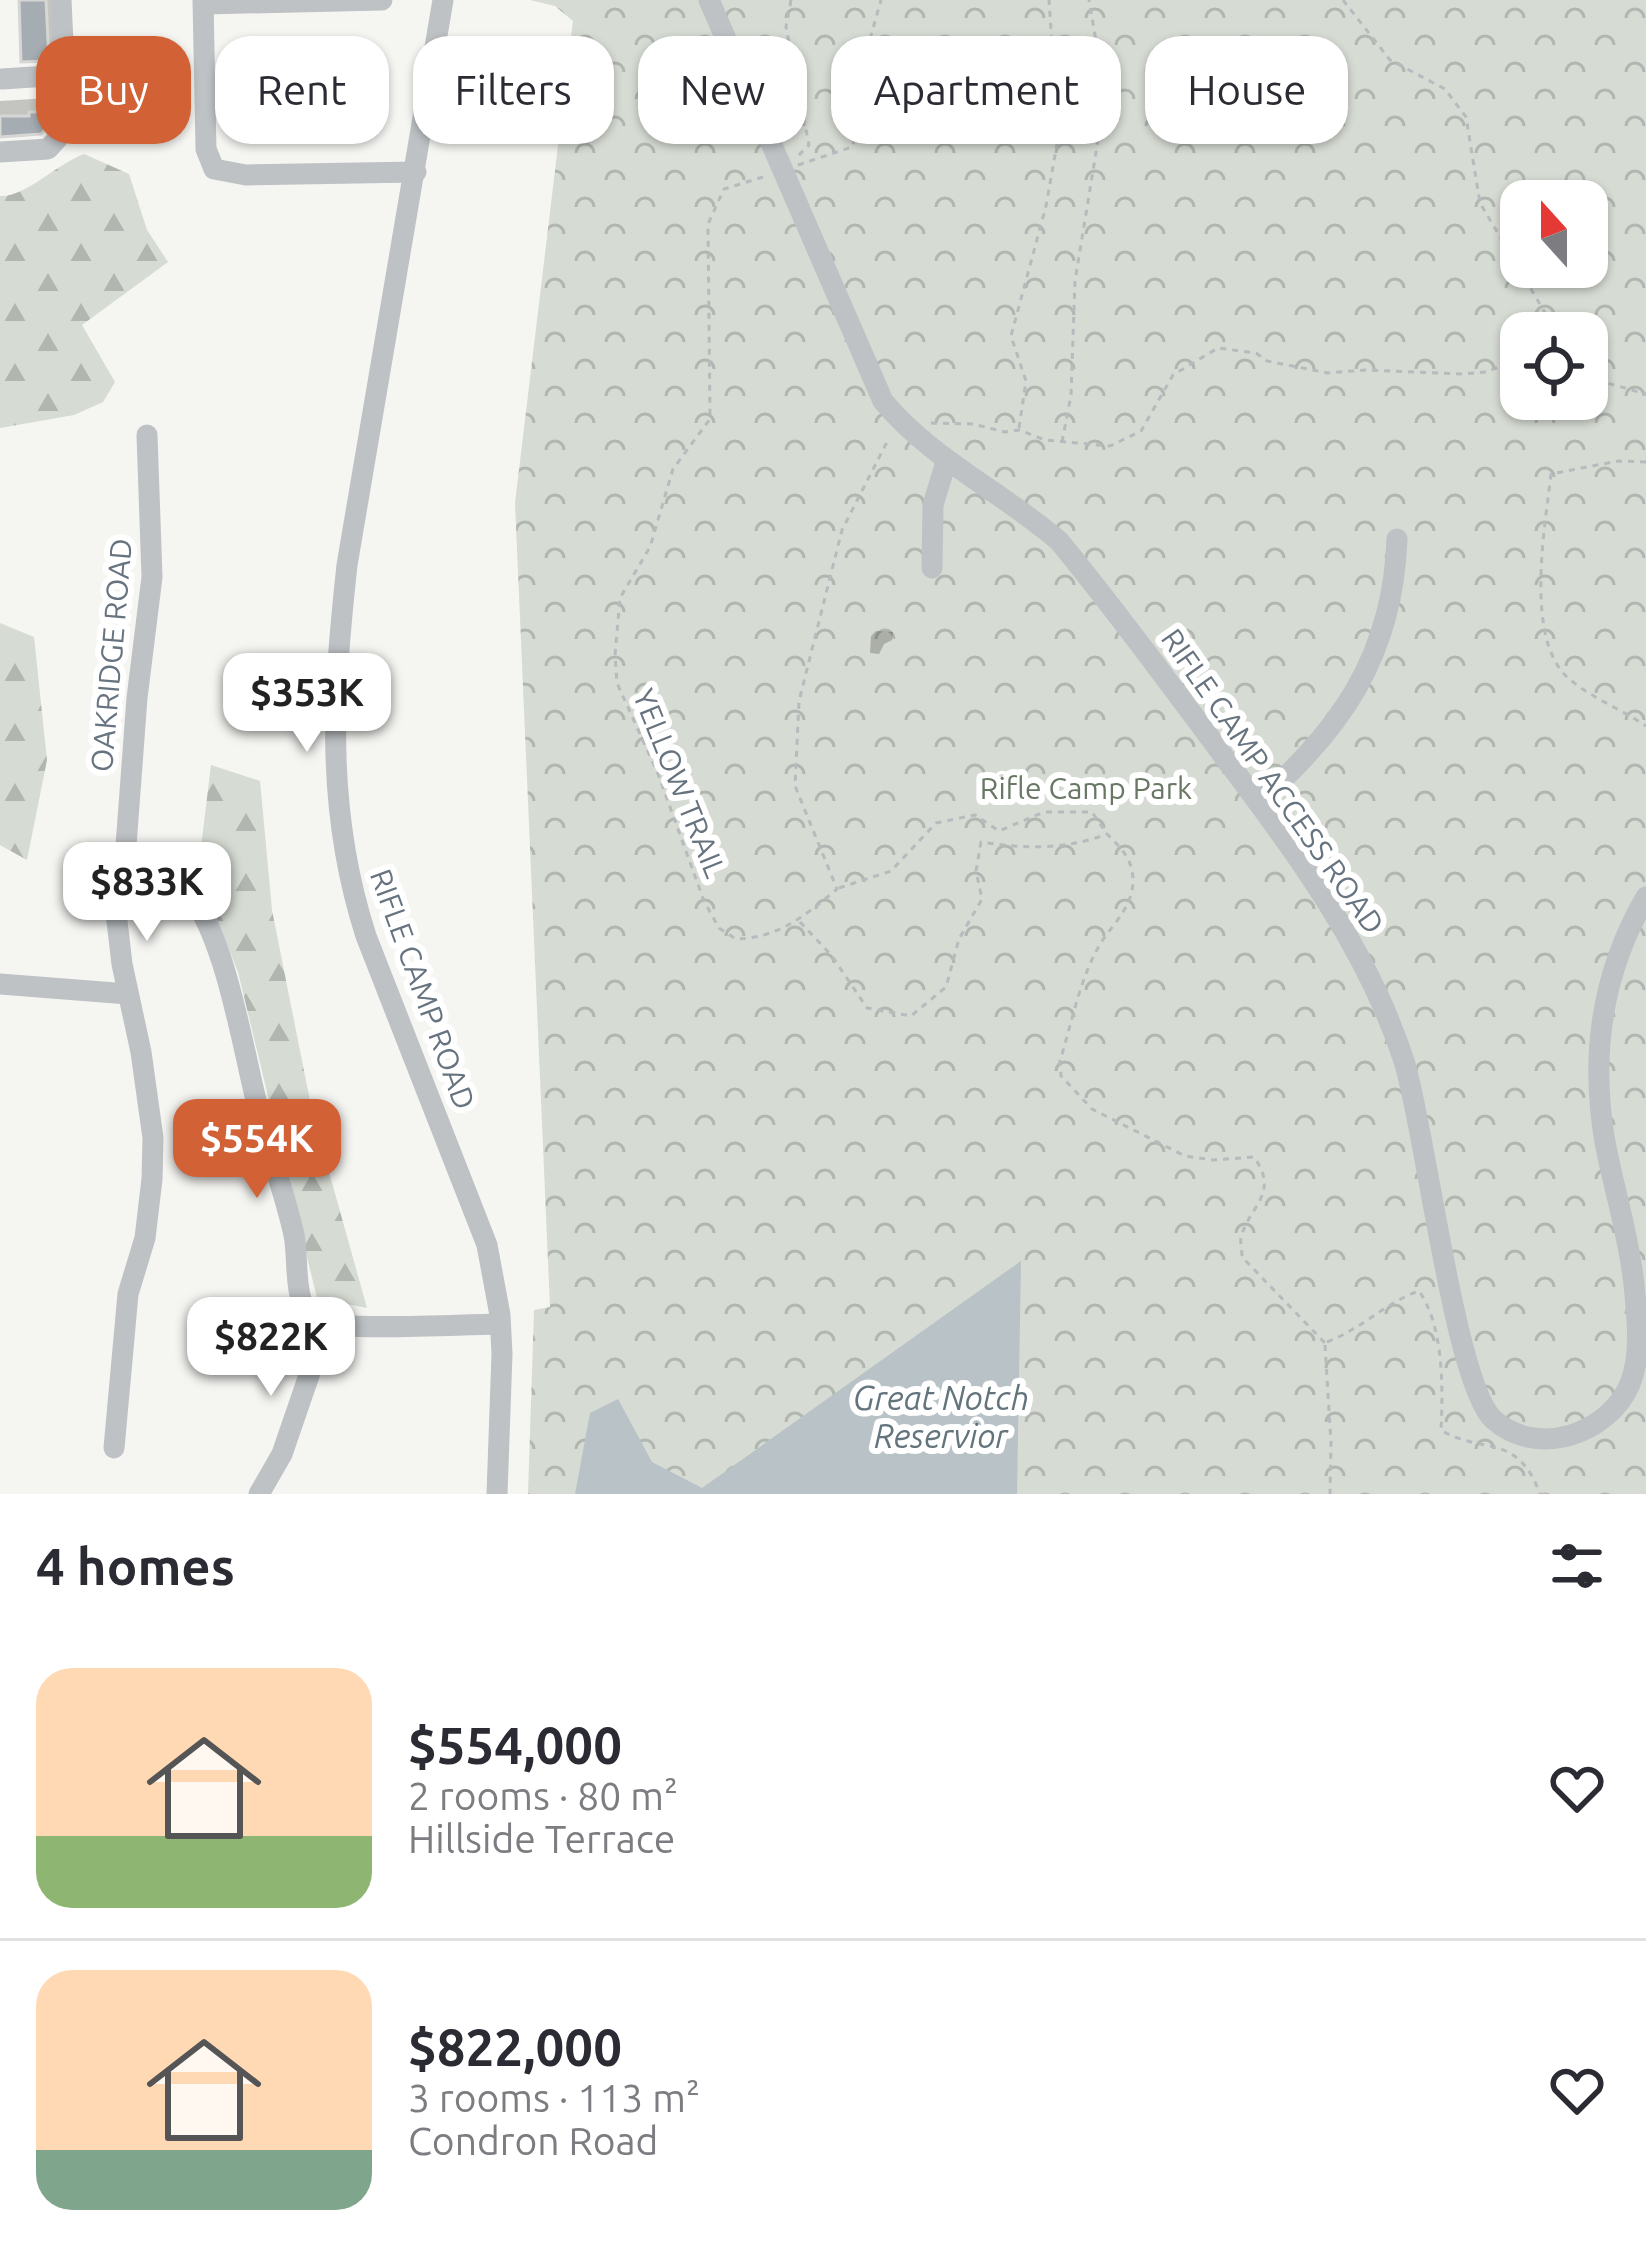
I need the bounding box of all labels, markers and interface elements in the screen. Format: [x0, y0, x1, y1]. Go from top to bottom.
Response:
chip: Buy [36, 36, 191, 144]
chip: Rent [215, 36, 389, 144]
chip: Filters [413, 36, 614, 144]
chip: New [638, 36, 807, 144]
chip: Apartment [831, 36, 1121, 144]
chip: House [1145, 36, 1348, 144]
north arrow [1500, 180, 1608, 288]
map controls [1500, 180, 1608, 420]
button: locate [1500, 312, 1608, 420]
street label: OAKRIDGE ROAD [84, 537, 138, 773]
street label: RIFLE CAMP ACCESS ROAD [1155, 622, 1391, 940]
pin: $353K [223, 653, 391, 755]
text: $353K [250, 670, 364, 713]
street label: YELLOW TRAIL [627, 684, 733, 882]
park label: Rifle Camp Park [980, 771, 1192, 805]
pin: $833K [63, 842, 231, 944]
text: $833K [90, 859, 204, 902]
street label: RIFLE CAMP ROAD [364, 864, 482, 1114]
pin: $554K [173, 1099, 341, 1201]
text: $554K [200, 1116, 314, 1159]
pin: $822K [187, 1297, 355, 1399]
text: $822K [214, 1314, 328, 1357]
water label: Great Notch Reservior [853, 1379, 1029, 1454]
icon: filters [1544, 1533, 1610, 1599]
text: 4 homes [36, 1537, 235, 1595]
icon: home [132, 1716, 276, 1860]
text: $554,000 [408, 1716, 622, 1774]
icon: heart [1544, 1755, 1610, 1821]
text: 2 rooms · 80 m² [408, 1774, 678, 1817]
text: Hillside Terrace [408, 1817, 675, 1860]
icon: home [132, 2018, 276, 2162]
text: $822,000 [408, 2018, 622, 2076]
icon: heart [1544, 2057, 1610, 2123]
text: 3 rooms · 113 m² [408, 2076, 700, 2119]
text: Condron Road [408, 2119, 658, 2162]

